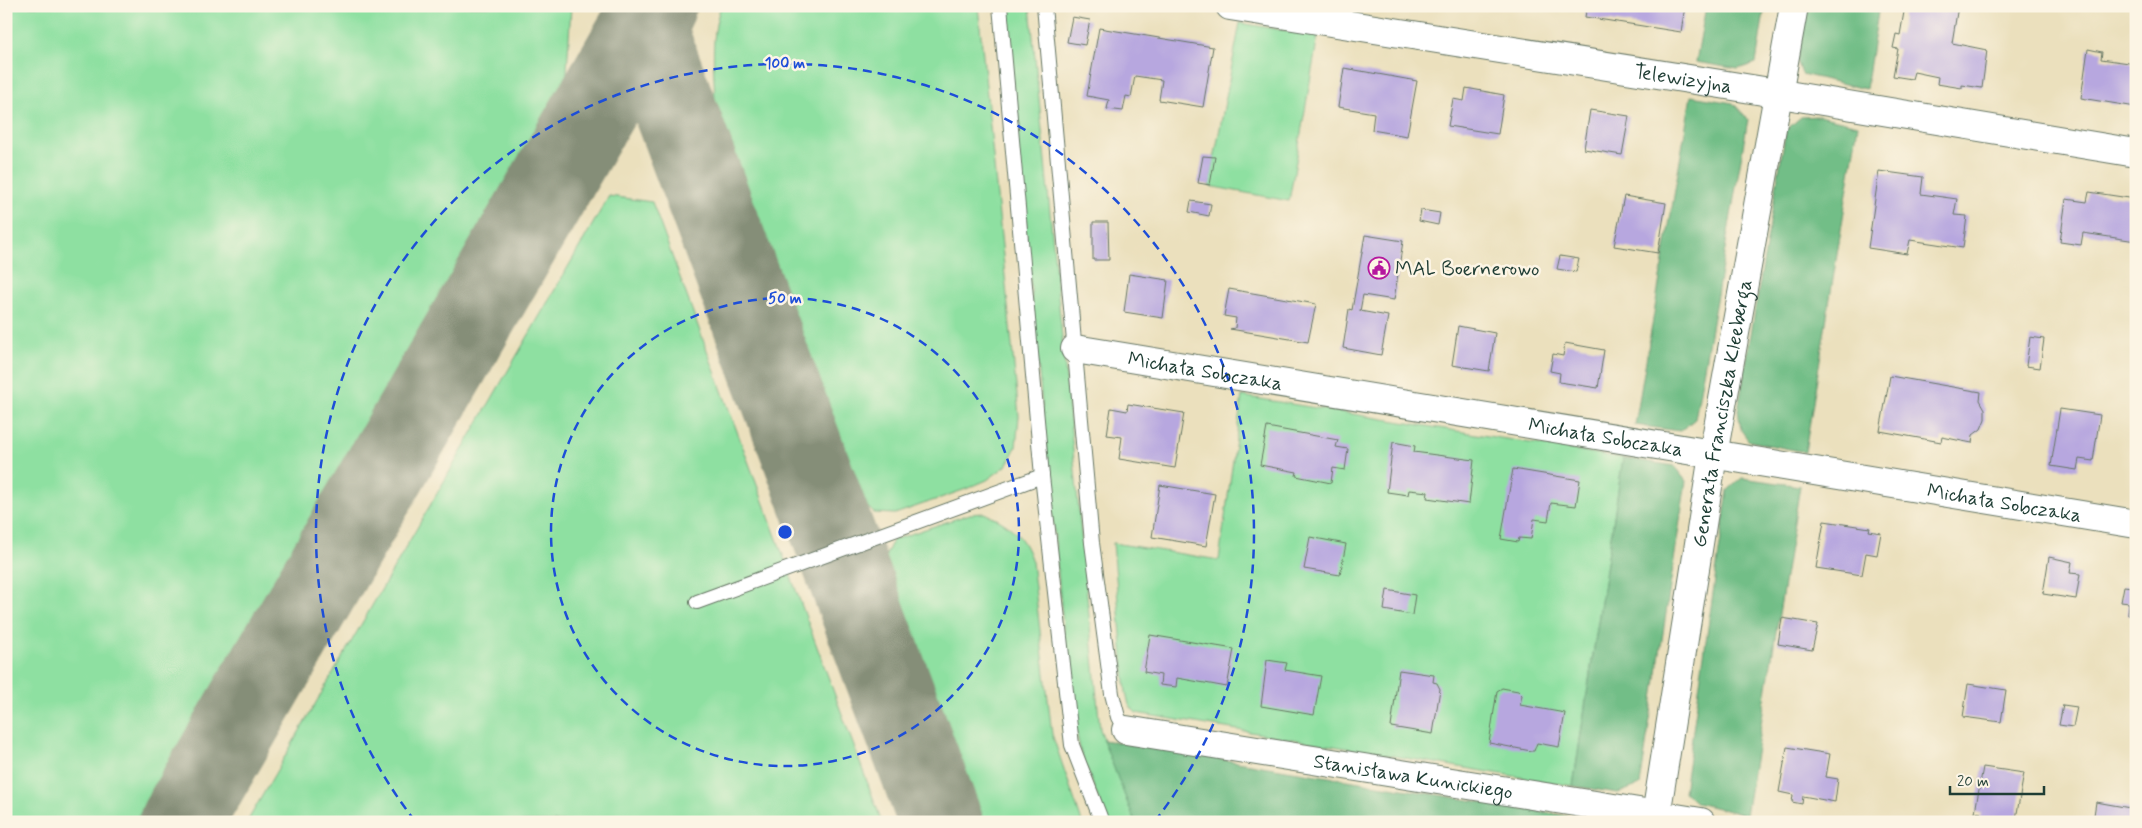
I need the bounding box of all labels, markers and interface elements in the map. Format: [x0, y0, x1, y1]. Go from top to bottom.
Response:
text: 100 m [765, 54, 805, 74]
street label: Telewizyjna [1632, 58, 1734, 101]
public building icon: MAL Boernerowo [1367, 256, 1391, 280]
place label: MAL Boernerowo [1395, 256, 1540, 283]
street label: Generała Franciszka Kleeberga [1687, 277, 1760, 550]
text: 50 m [768, 289, 802, 309]
street label: Michała Sobczaka [1126, 346, 1284, 398]
street label: Michała Sobczaka [1526, 412, 1685, 464]
street label: Michała Sobczaka [1925, 478, 2084, 530]
centre of rings [776, 523, 794, 541]
street label: Stanisława Kunickiego [1312, 748, 1515, 807]
scale bar [1950, 763, 2043, 795]
text: 20 m [1957, 772, 1989, 792]

